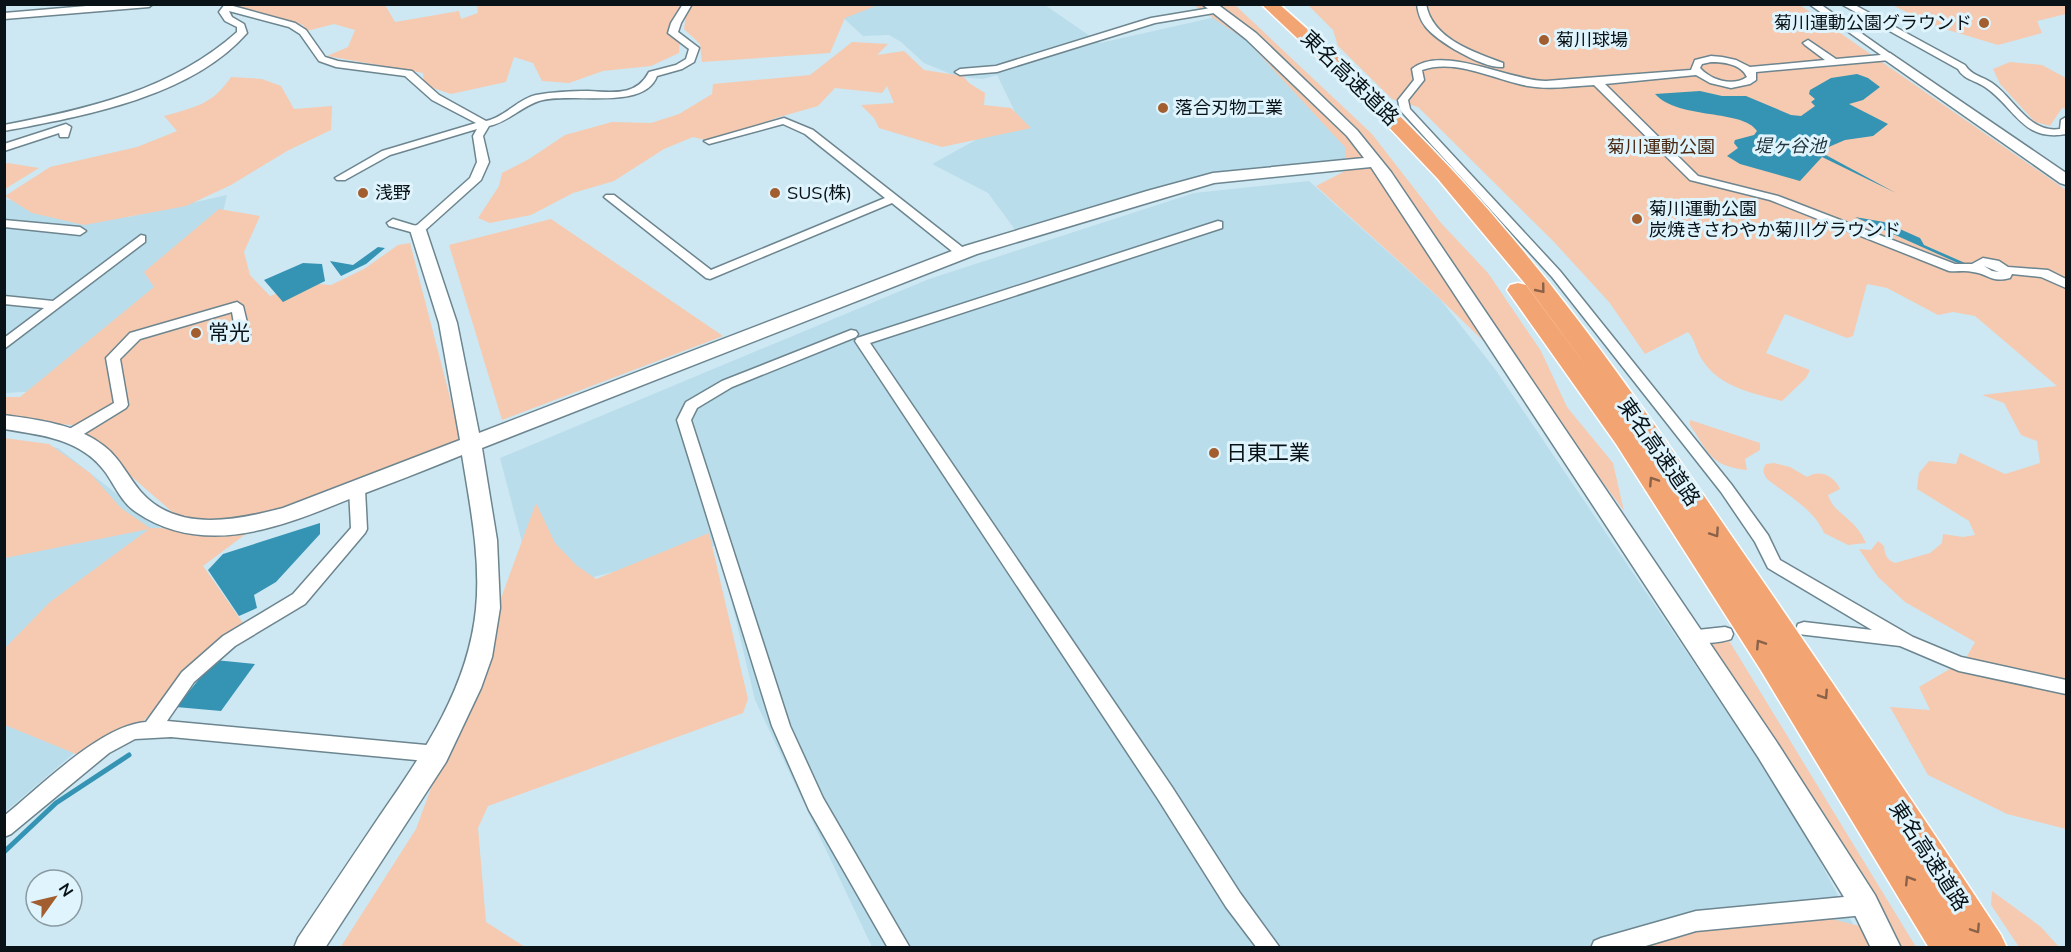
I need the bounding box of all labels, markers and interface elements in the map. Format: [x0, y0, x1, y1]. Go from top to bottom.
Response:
place label: 菊川運動公園グラウンド [1774, 11, 1972, 34]
marker: 菊川運動公園グラウンド [1977, 16, 1991, 30]
street label: 東名高速道路 [1296, 24, 1405, 130]
place label: 菊川球場 [1556, 28, 1628, 51]
marker: 菊川球場 [1537, 33, 1551, 47]
place label: 落合刃物工業 [1175, 96, 1283, 119]
marker: 落合刃物工業 [1156, 101, 1170, 115]
water label: 堤ヶ谷池 [1754, 134, 1828, 157]
park label: 菊川運動公園 [1607, 135, 1715, 158]
place label: 浅野 [375, 181, 411, 204]
place label: SUS(株) [787, 181, 852, 204]
marker: 浅野 [356, 186, 370, 200]
marker: SUS(株) [768, 186, 782, 200]
place label: 菊川運動公園 炭焼きさわやか菊川グラウンド [1649, 197, 1901, 241]
marker: 菊川運動公園 炭焼きさわやか菊川グラウンド [1630, 212, 1644, 226]
one-way arrow [1533, 283, 1544, 294]
place label: 常光 [208, 319, 250, 345]
marker: 常光 [189, 326, 203, 340]
street label: 東名高速道路 [1613, 392, 1707, 510]
place label: 日東工業 [1226, 439, 1310, 465]
marker: 日東工業 [1207, 446, 1221, 460]
one-way arrow [1649, 477, 1660, 488]
one-way arrow [1708, 527, 1719, 538]
one-way arrow [1756, 640, 1768, 650]
one-way arrow [1817, 689, 1829, 699]
street label: 東名高速道路 [1885, 796, 1975, 915]
north arrow [24, 868, 84, 928]
one-way arrow [1904, 876, 1916, 886]
text: N [55, 879, 78, 900]
one-way arrow [1969, 922, 1980, 933]

